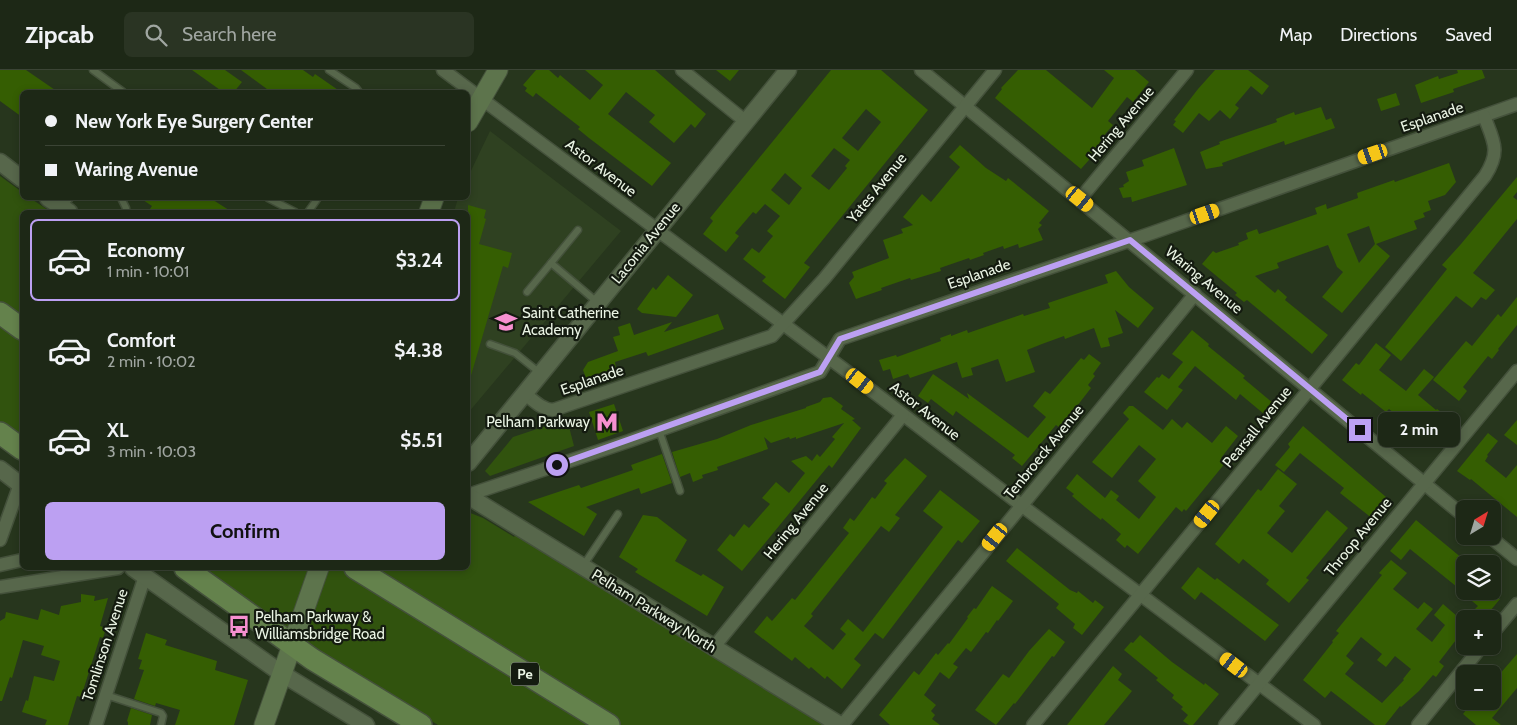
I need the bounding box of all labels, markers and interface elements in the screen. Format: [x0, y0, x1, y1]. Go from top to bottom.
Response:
search box [124, 12, 474, 57]
text: Zipcab [25, 20, 94, 49]
icon: search [142, 21, 170, 49]
text: Search here [182, 23, 276, 46]
text: Map [1279, 24, 1312, 46]
text: Directions [1340, 24, 1417, 46]
text: Saved [1445, 24, 1492, 46]
street label: Hering Avenue [1084, 82, 1158, 165]
street label: Esplanade [1398, 98, 1466, 136]
text: New York Eye Surgery Center [75, 110, 313, 133]
street label: Astor Avenue [562, 135, 640, 201]
car [1356, 142, 1389, 166]
street label: Yates Avenue [843, 149, 911, 227]
text: Waring Avenue [75, 158, 198, 181]
car [1063, 184, 1096, 214]
street label: Laconia Avenue [608, 198, 684, 287]
car [1188, 202, 1221, 226]
icon: car [47, 238, 92, 283]
text: Economy [107, 239, 185, 262]
street label: Waring Avenue [1162, 242, 1247, 318]
text: $3.24 [396, 249, 443, 272]
street label: Esplanade [945, 255, 1013, 293]
text: 1 min · 10:01 [107, 262, 189, 281]
place label: Saint Catherine Academy [522, 304, 619, 339]
school or university icon: Saint Catherine Academy [493, 309, 519, 335]
icon: car [47, 328, 92, 373]
text: Comfort [107, 329, 176, 352]
text: $4.38 [394, 339, 443, 362]
text: 2 min · 10:02 [107, 352, 196, 371]
street label: Esplanade [558, 361, 626, 399]
car [843, 366, 876, 396]
street label: Astor Avenue [886, 378, 964, 444]
street label: Pearsall Avenue [1219, 382, 1295, 471]
street label: Tenbroeck Avenue [1000, 401, 1088, 503]
metro station icon: Pelham Parkway [594, 409, 620, 435]
callout: 2 min [1378, 412, 1460, 448]
place label: Pelham Parkway [486, 413, 590, 431]
icon: car [47, 418, 92, 463]
text: XL [107, 419, 128, 442]
route end [1349, 419, 1371, 441]
text: 2 min [1400, 420, 1438, 439]
text: $5.51 [400, 429, 443, 452]
text: 3 min · 10:03 [107, 442, 196, 461]
route start [546, 454, 568, 476]
street label: Hering Avenue [760, 479, 832, 563]
street label: Throop Avenue [1321, 494, 1396, 580]
car [1191, 498, 1222, 530]
north arrow [1456, 500, 1501, 545]
map controls [1456, 500, 1501, 710]
button: Confirm [45, 502, 445, 560]
car [979, 521, 1010, 553]
button: layers [1456, 555, 1501, 600]
street label: Pelham Parkway North [588, 565, 720, 657]
street label: Tomlinson Avenue [78, 586, 132, 703]
place label: Pelham Parkway & Williamsbridge Road [255, 608, 385, 643]
button: + [1456, 610, 1501, 655]
bus stop icon: Pelham Parkway & Williamsbridge Road [226, 613, 252, 639]
car [1217, 650, 1250, 680]
road number: Pe [511, 662, 539, 686]
button: − [1456, 665, 1501, 710]

